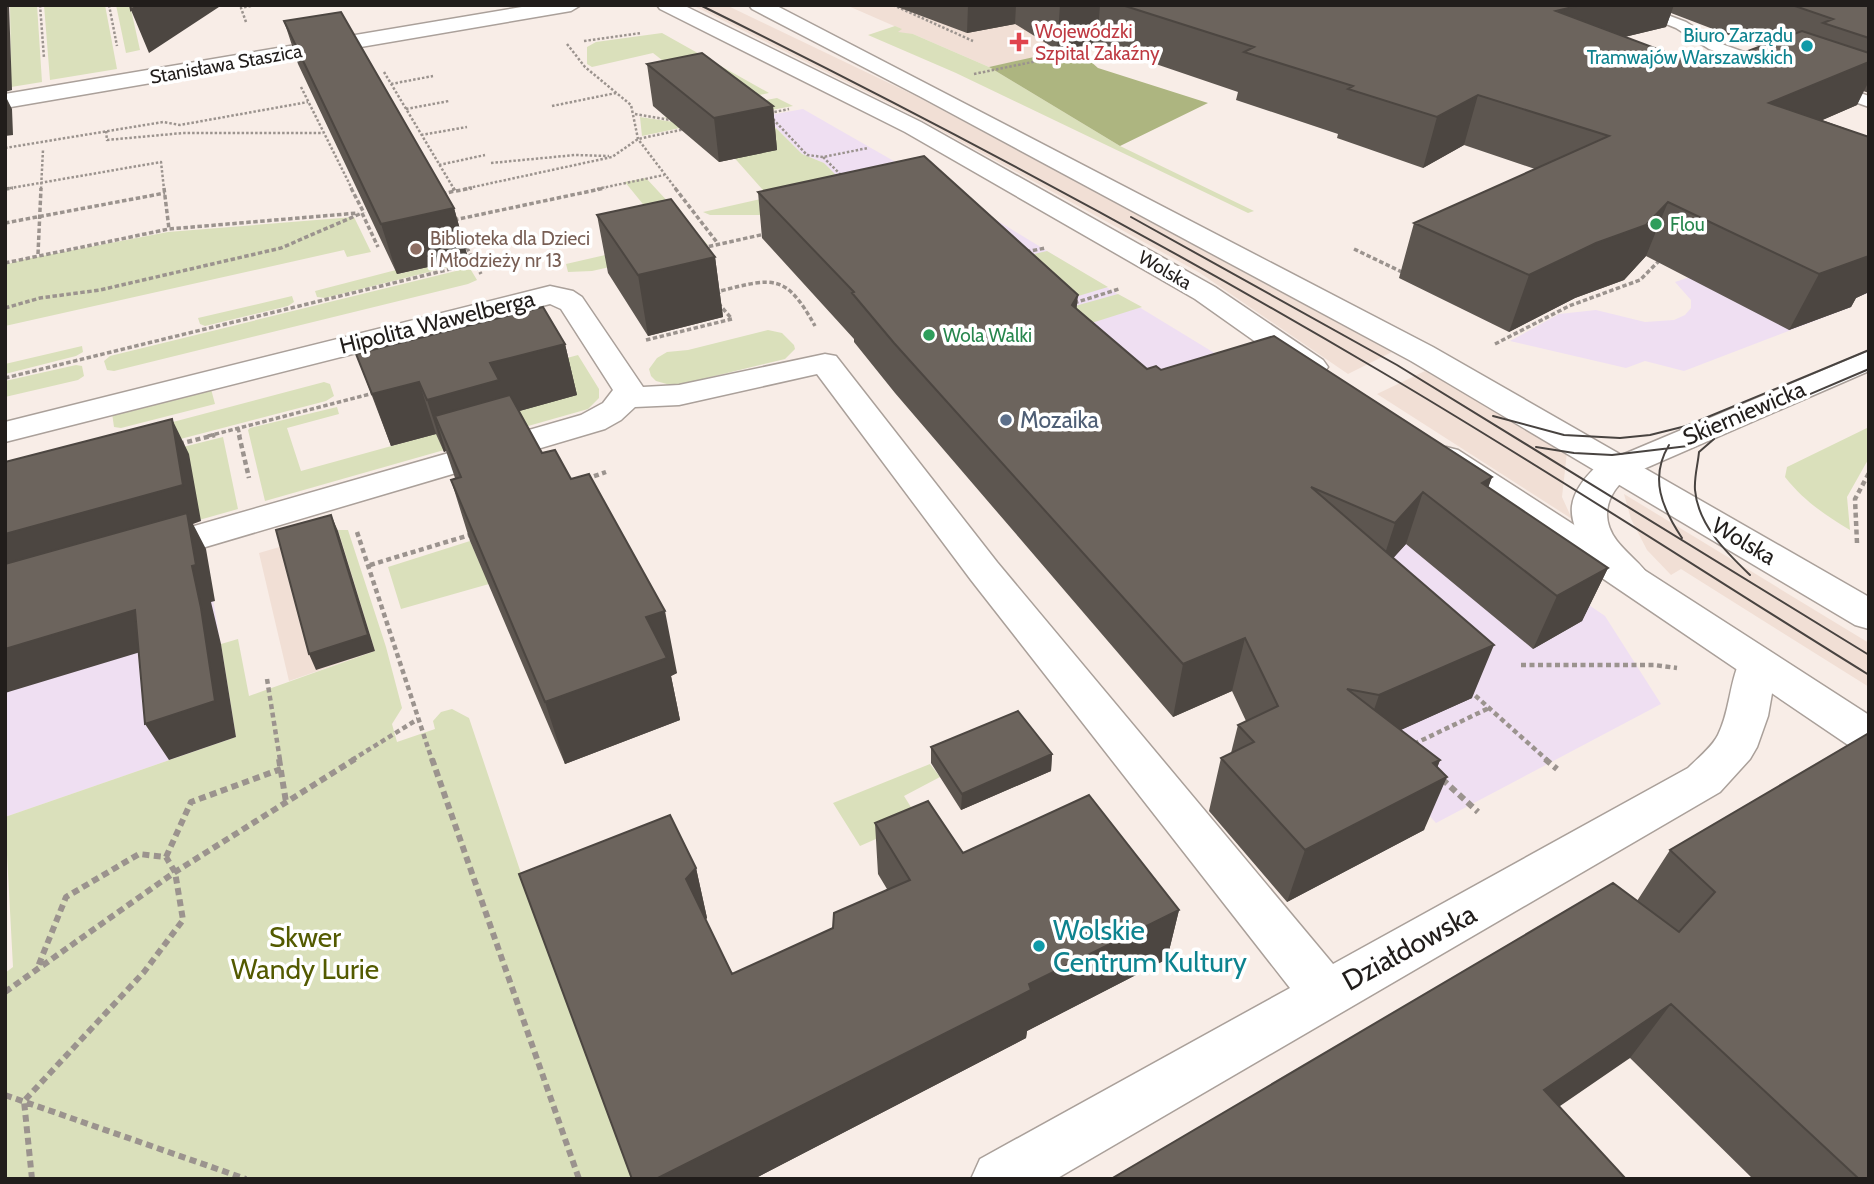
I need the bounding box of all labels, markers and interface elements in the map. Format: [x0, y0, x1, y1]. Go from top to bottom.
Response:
place label: Wojewódzki Szpital Zakaźny [1035, 20, 1160, 65]
place label: Biuro Zarządu Tramwajów Warszawskich [1587, 24, 1793, 69]
marker: Wojewódzki Szpital Zakaźny [1009, 32, 1029, 52]
marker: Biuro Zarządu Tramwajów Warszawskich [1799, 38, 1815, 54]
street label: Stanisława Staszica [148, 39, 304, 89]
place label: Flou [1670, 213, 1705, 236]
marker: Flou [1648, 216, 1664, 232]
place label: Biblioteka dla Dzieci i Młodzieży nr 13 [430, 227, 590, 272]
marker: Biblioteka dla Dzieci i Młodzieży nr 13 [408, 241, 424, 257]
street label: Wolska [1134, 246, 1196, 294]
street label: Hipolita Wawelberga [337, 284, 537, 360]
place label: Wola Walki [943, 324, 1032, 347]
marker: Wola Walki [921, 327, 937, 343]
street label: Skierniewicka [1679, 375, 1809, 451]
place label: Mozaika [1020, 406, 1099, 434]
marker: Mozaika [998, 412, 1014, 428]
street label: Wolska [1707, 511, 1781, 571]
street label: Działdowska [1336, 896, 1482, 998]
place label: Wolskie Centrum Kultury [1053, 913, 1247, 979]
park label: Skwer Wandy Lurie [231, 920, 379, 986]
marker: Wolskie Centrum Kultury [1031, 938, 1047, 954]

